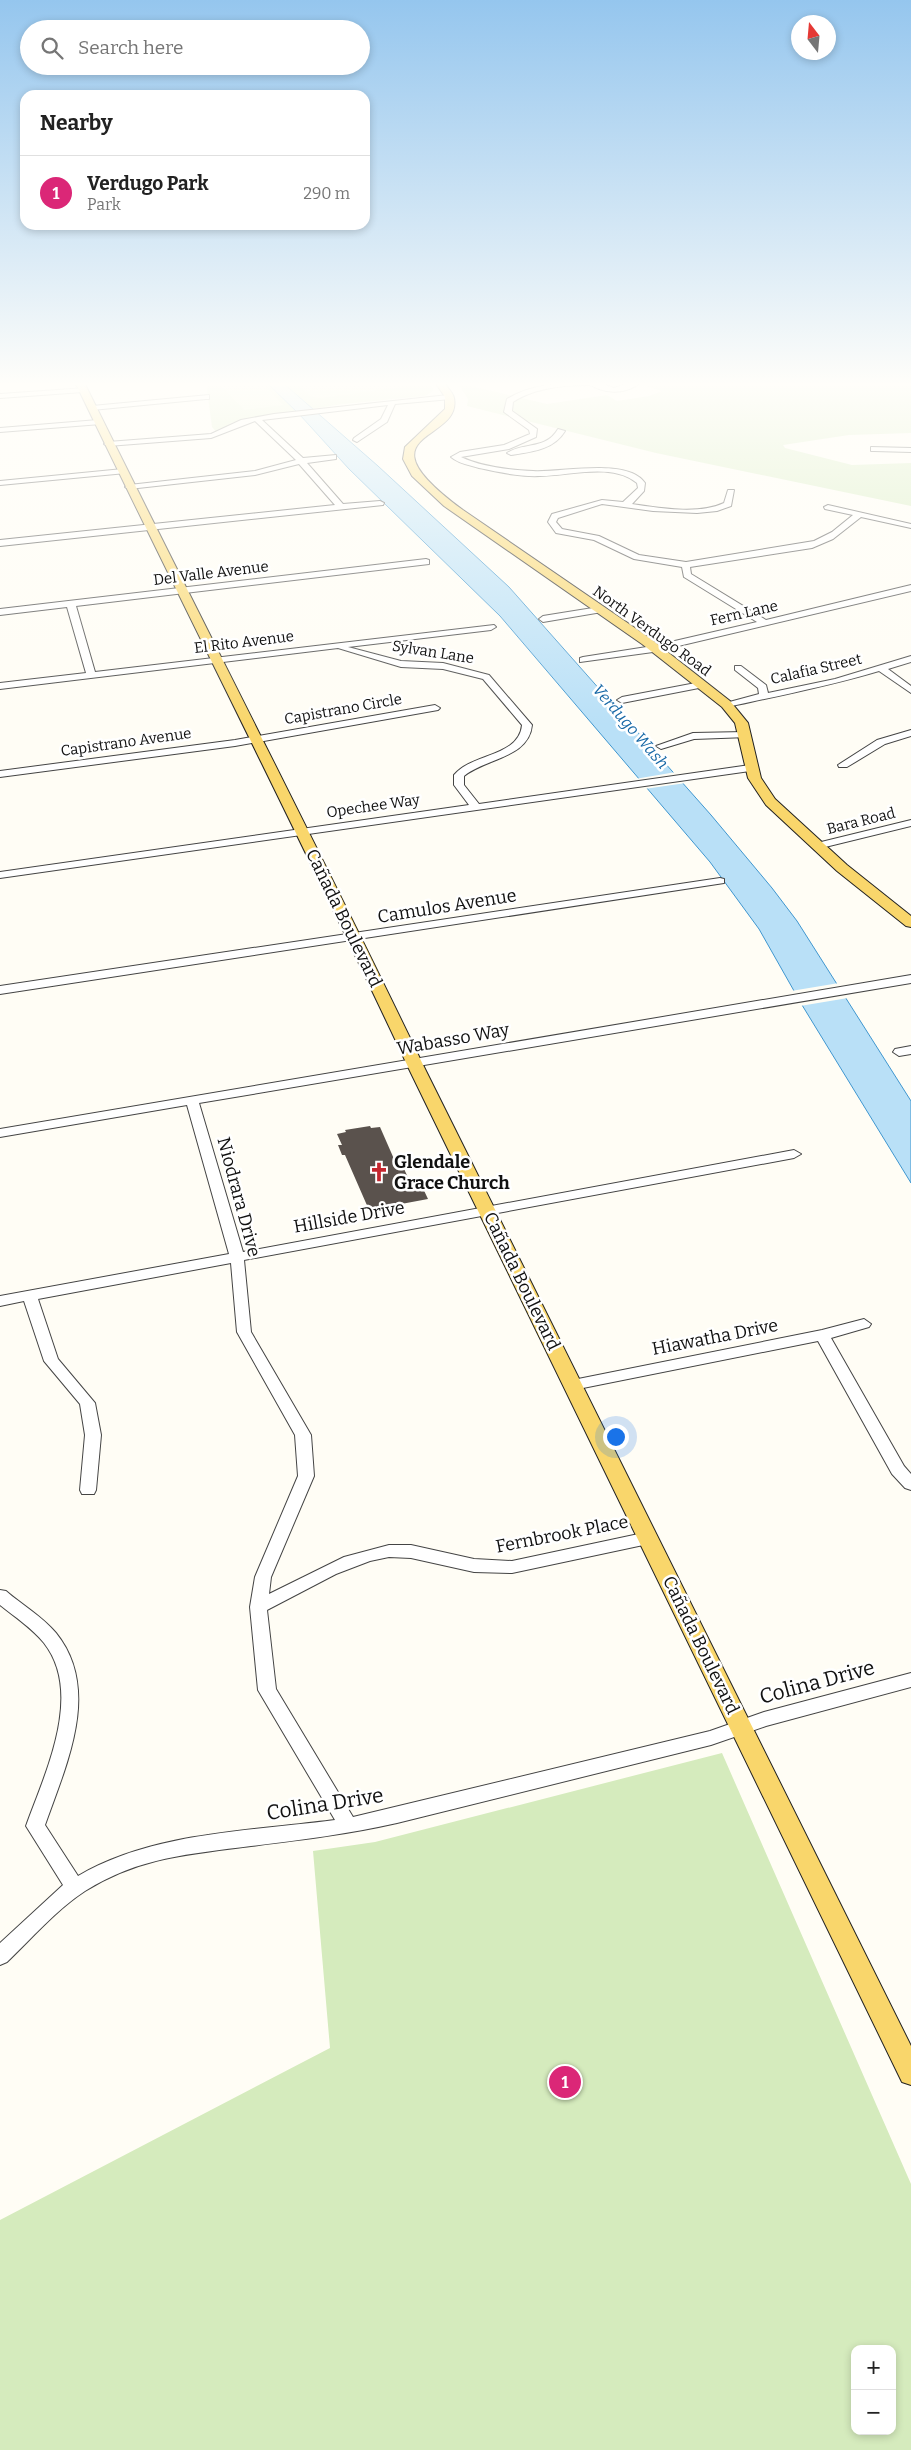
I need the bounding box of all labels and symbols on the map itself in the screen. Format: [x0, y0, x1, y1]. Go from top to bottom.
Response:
north arrow [791, 15, 836, 60]
street label: Del Valle Avenue [152, 557, 270, 589]
street label: North Verdugo Road [589, 582, 715, 680]
street label: Fern Lane [708, 596, 780, 630]
street label: El Rito Avenue [193, 627, 295, 657]
street label: Sylvan Lane [391, 637, 475, 667]
street label: Calafia Street [769, 650, 864, 688]
water label: Verdugo Wash [589, 680, 672, 772]
street label: Capistrano Circle [283, 690, 403, 728]
street label: Capistrano Avenue [59, 724, 193, 760]
street label: Opechee Way [325, 791, 421, 821]
street label: Bara Road [825, 804, 897, 838]
street label: Cañada Boulevard [301, 845, 387, 991]
street label: Camulos Avenue [376, 884, 518, 928]
street label: Wabasso Way [395, 1018, 511, 1060]
street label: Niodrara Drive [212, 1135, 266, 1259]
place label: Glendale Grace Church [394, 1151, 510, 1194]
church icon: Glendale Grace Church [368, 1161, 390, 1183]
street label: Hillside Drive [292, 1196, 406, 1238]
street label: Cañada Boulevard [479, 1208, 565, 1354]
street label: Hiawatha Drive [650, 1314, 780, 1360]
your location [603, 1424, 629, 1450]
street label: Fernbrook Place [494, 1510, 630, 1558]
street label: Cañada Boulevard [658, 1572, 744, 1718]
street label: Colina Drive [757, 1654, 877, 1710]
street label: Colina Drive [265, 1782, 385, 1826]
pin: 1 [549, 2063, 581, 2101]

